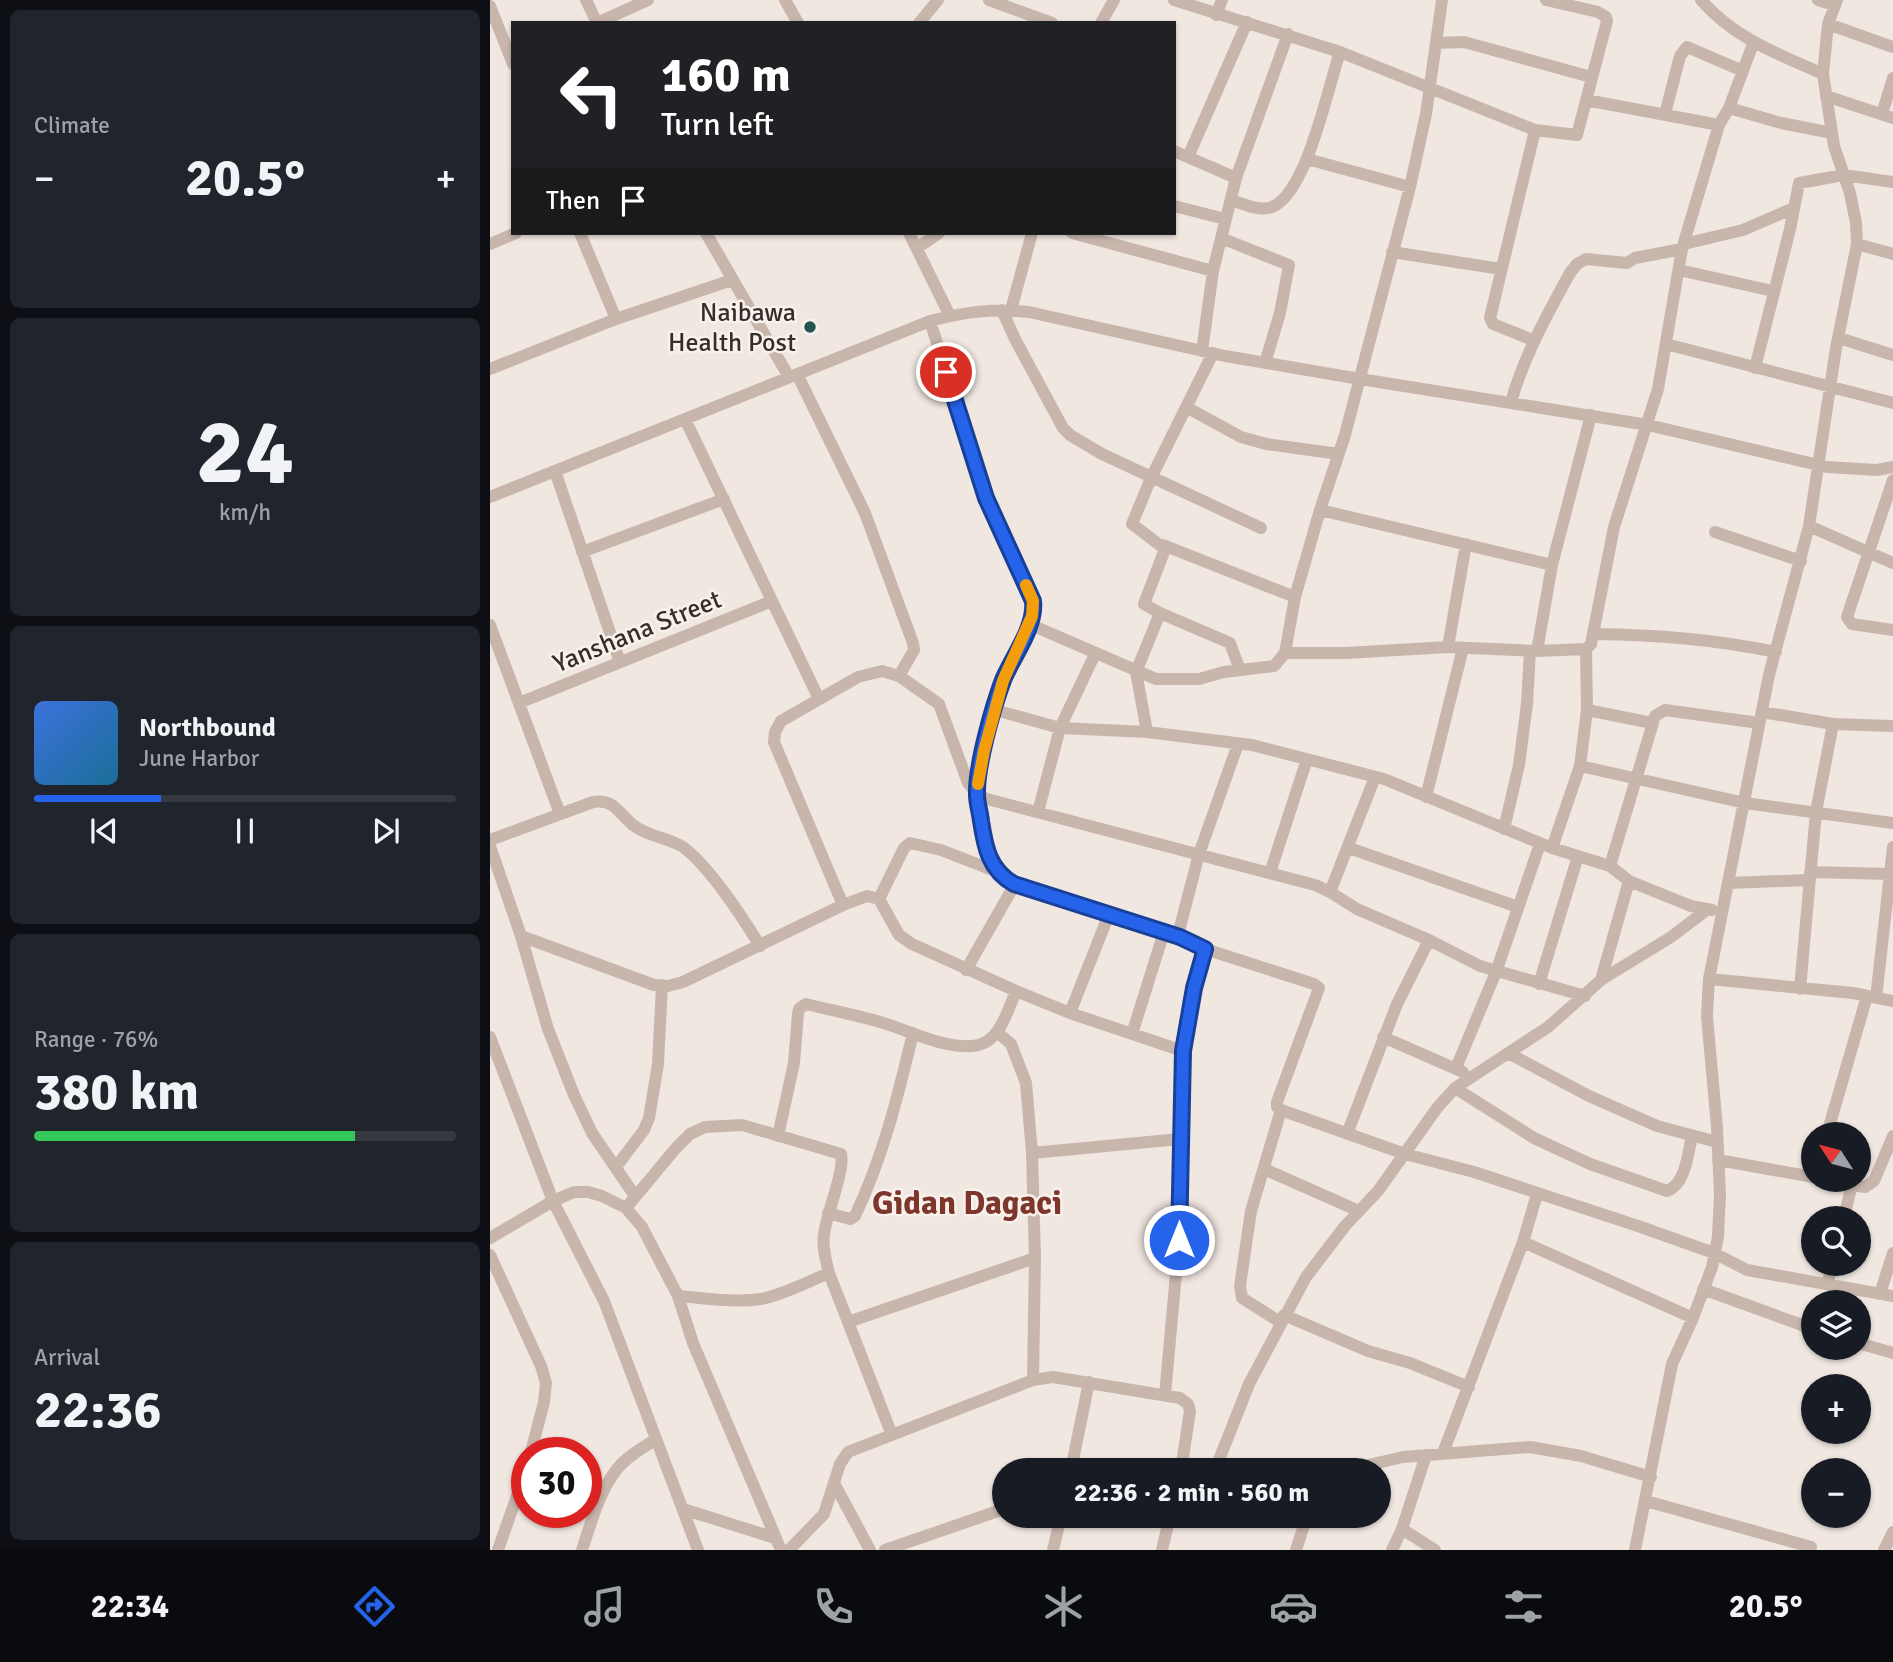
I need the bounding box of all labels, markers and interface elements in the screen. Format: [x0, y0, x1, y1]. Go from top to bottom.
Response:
text: 160 m [661, 45, 791, 105]
icon: left [546, 49, 637, 140]
text: Turn left [661, 105, 774, 144]
text: Climate [34, 111, 110, 140]
text: 20.5° [185, 146, 305, 210]
text: − [34, 155, 55, 202]
text: + [435, 155, 456, 202]
icon: arrive [614, 182, 652, 220]
text: Then [546, 185, 600, 217]
place label: Naibawa Health Post [668, 297, 796, 359]
marker: Naibawa Health Post [802, 319, 818, 335]
pin [916, 342, 976, 402]
icon: arrive [927, 353, 965, 391]
text: 24 [196, 396, 294, 509]
text: km/h [219, 498, 271, 527]
street label: Yanshana Street [548, 584, 726, 680]
text: Northbound [139, 712, 276, 744]
text: June Harbor [139, 744, 259, 773]
icon: previous [85, 812, 123, 850]
icon: pause [226, 812, 264, 850]
icon: next [367, 812, 405, 850]
text: Range · 76% [34, 1025, 158, 1054]
text: 380 km [34, 1060, 199, 1124]
north arrow [1801, 1122, 1871, 1192]
map controls [1801, 1122, 1871, 1528]
district label: Gidan Dagaci [872, 1183, 1062, 1224]
position arrow [1142, 1203, 1216, 1277]
button: search [1801, 1206, 1871, 1276]
button: layers [1801, 1290, 1871, 1360]
text: Arrival [34, 1343, 100, 1372]
button: + [1801, 1374, 1871, 1444]
text: 22:36 [34, 1378, 162, 1442]
speed limit sign: 30 [511, 1437, 602, 1528]
button: − [1801, 1458, 1871, 1528]
text: 22:36 · 2 min · 560 m [1074, 1477, 1309, 1509]
icon: directions [350, 1582, 399, 1631]
icon: music [580, 1582, 629, 1631]
icon: phone [809, 1582, 858, 1631]
icon: climate [1039, 1582, 1088, 1631]
icon: car [1269, 1582, 1318, 1631]
icon: filters [1499, 1582, 1548, 1631]
text: 22:34 [90, 1587, 169, 1626]
text: 20.5° [1729, 1587, 1803, 1626]

